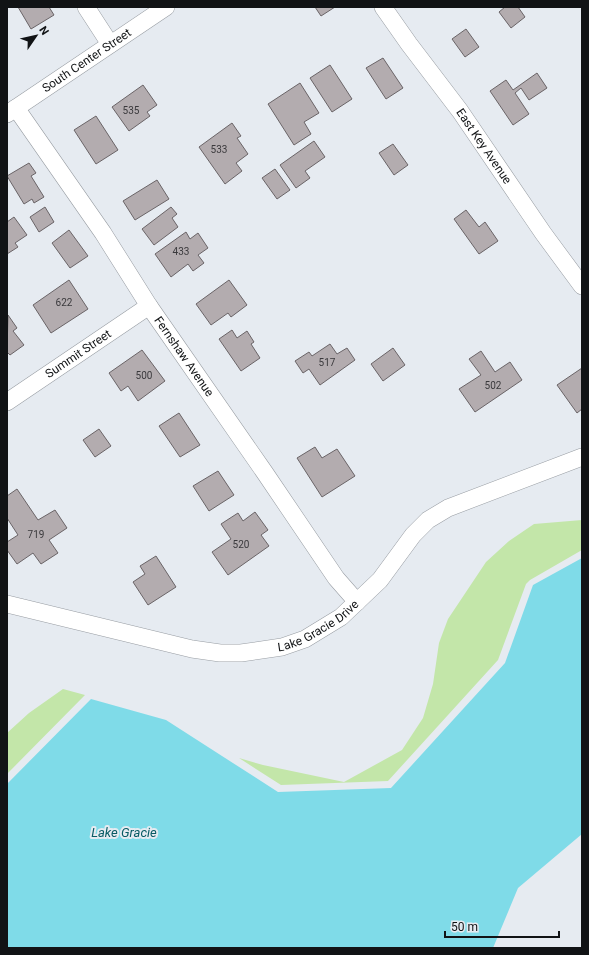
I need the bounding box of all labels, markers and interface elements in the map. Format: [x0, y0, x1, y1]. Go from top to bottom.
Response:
north arrow [16, 16, 56, 56]
text: N [36, 24, 52, 38]
street label: South Center Street [40, 26, 134, 95]
house number: 535 [123, 105, 140, 116]
street label: East Key Avenue [453, 106, 515, 187]
house number: 533 [211, 144, 227, 155]
house number: 433 [173, 246, 189, 257]
house number: 622 [56, 297, 73, 308]
street label: Fernshaw Avenue [151, 314, 217, 399]
street label: Summit Street [43, 327, 114, 381]
house number: 517 [319, 357, 336, 368]
house number: 500 [136, 370, 153, 381]
house number: 502 [485, 380, 502, 391]
house number: 719 [28, 529, 44, 540]
house number: 520 [233, 539, 250, 550]
street label: Lake Gracie Drive [277, 597, 361, 655]
water label: Lake Gracie [91, 825, 157, 840]
scale bar [445, 913, 559, 939]
text: 50 m [451, 920, 478, 934]

